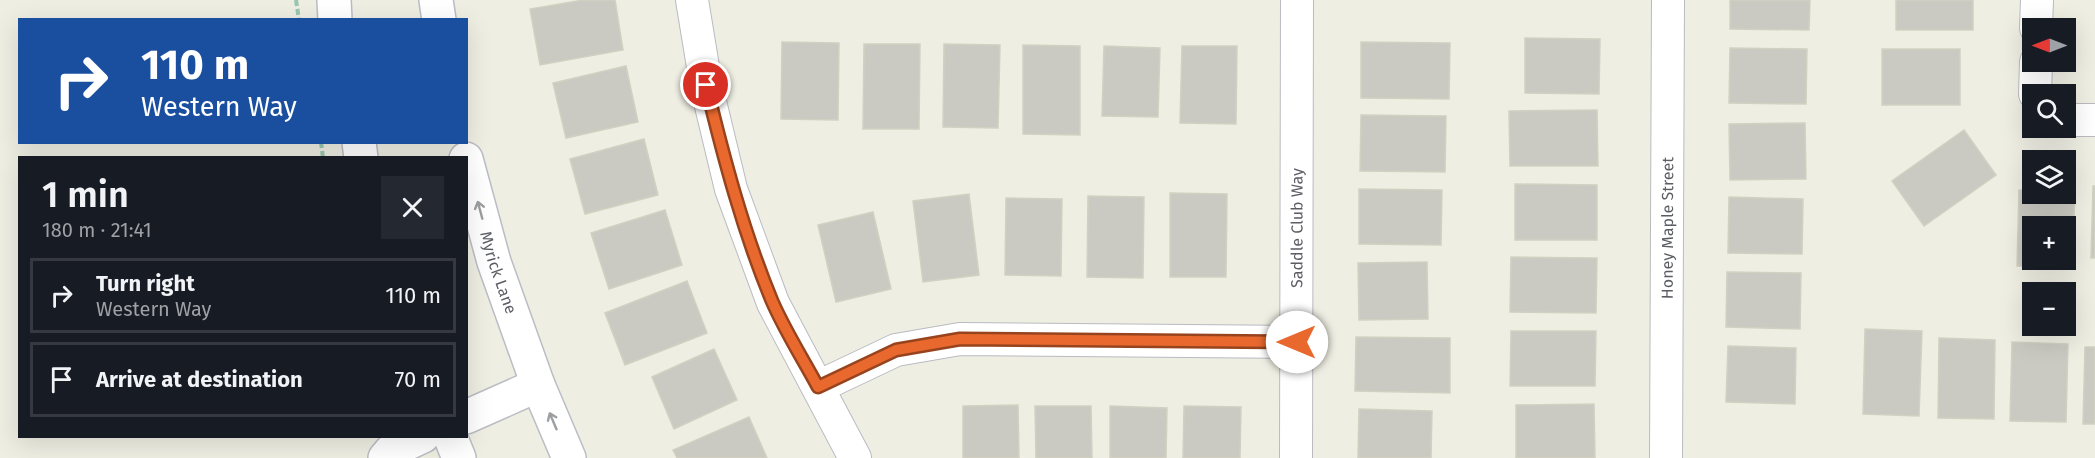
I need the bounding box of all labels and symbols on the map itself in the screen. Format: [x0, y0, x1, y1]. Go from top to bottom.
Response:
north arrow [2022, 18, 2076, 72]
pin [680, 59, 731, 110]
street label: Honey Maple Street [1658, 157, 1677, 299]
street label: Saddle Club Way [1287, 168, 1307, 288]
one-way arrow [474, 201, 485, 220]
street label: Myrick Lane [476, 229, 521, 316]
position arrow [1265, 310, 1329, 374]
one-way arrow [547, 413, 559, 431]

